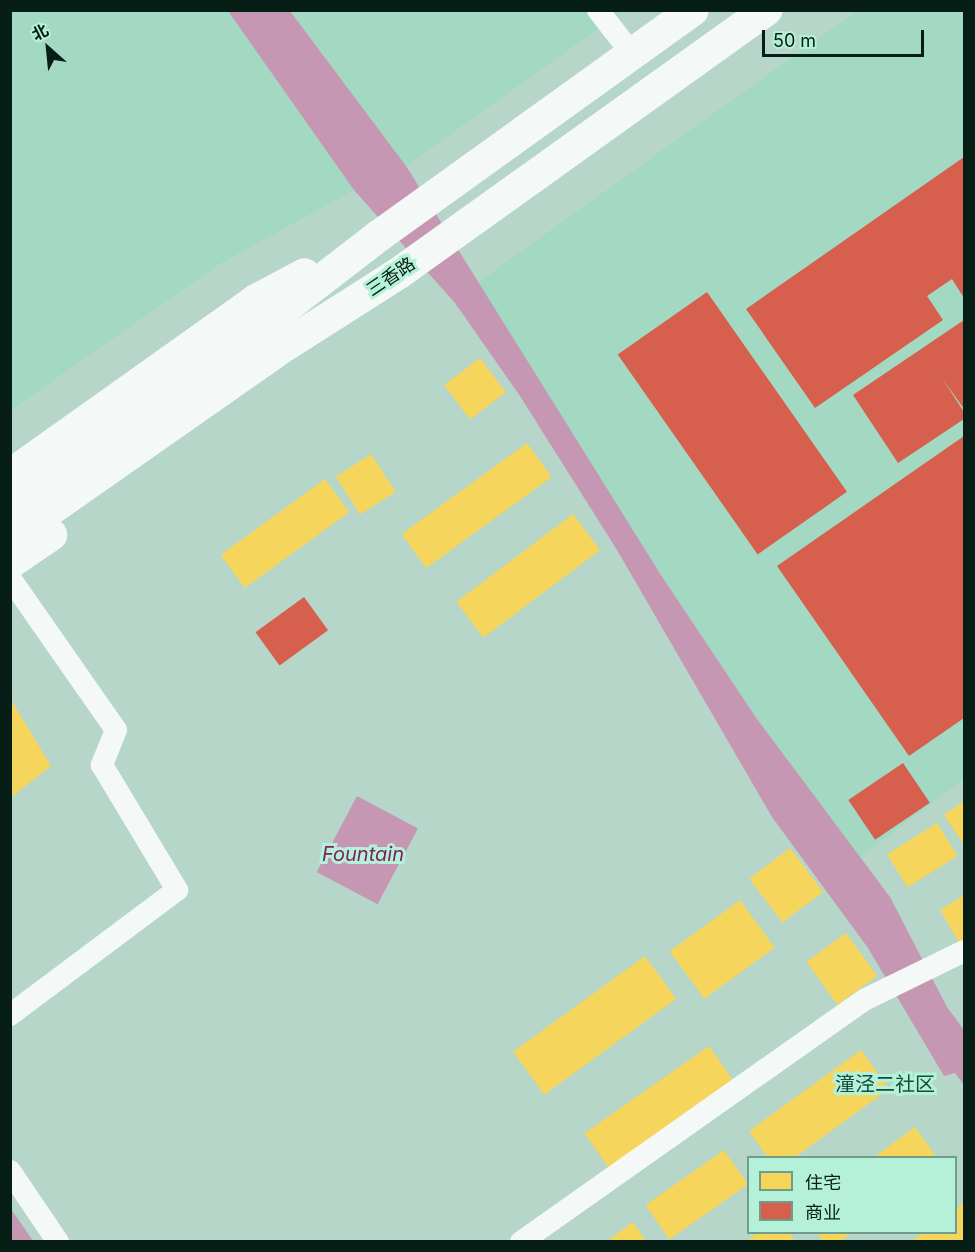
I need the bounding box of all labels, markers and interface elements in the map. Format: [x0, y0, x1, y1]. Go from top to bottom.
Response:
north arrow [18, 18, 78, 78]
scale bar [765, 18, 927, 56]
text: 北 [28, 19, 51, 45]
text: 50 m [773, 30, 816, 51]
street label: 三香路 [363, 253, 419, 301]
water label: Fountain [322, 842, 404, 866]
district label: 潼泾二社区 [835, 1072, 935, 1096]
legend [747, 1156, 957, 1234]
text: 住宅 [805, 1172, 841, 1193]
text: 商业 [805, 1202, 841, 1223]

